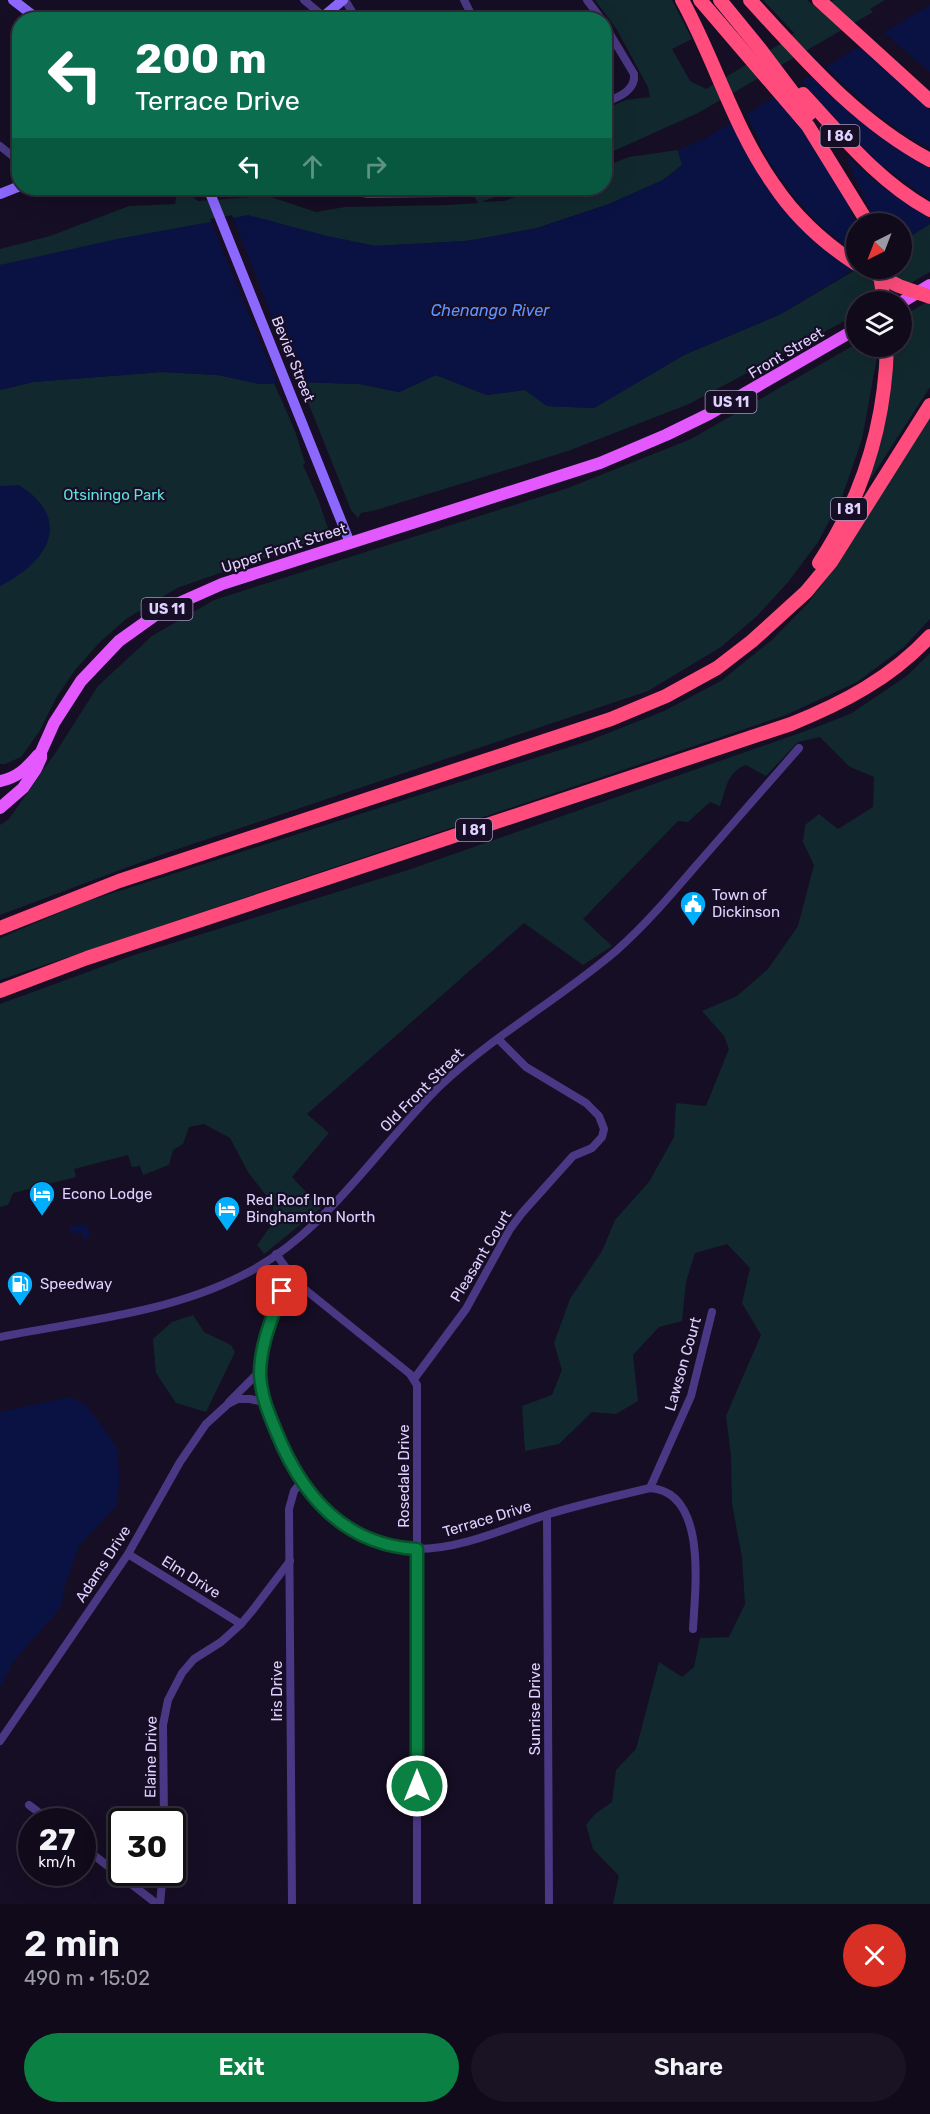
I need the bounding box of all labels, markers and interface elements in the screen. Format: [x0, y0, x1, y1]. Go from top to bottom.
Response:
text: 200 m [135, 34, 267, 84]
icon: left [36, 36, 114, 114]
text: Terrace Drive [135, 85, 300, 117]
road number: I 86 [820, 125, 860, 147]
icon: left [233, 150, 266, 183]
icon: ahead [296, 150, 329, 183]
icon: right [359, 150, 392, 183]
north arrow [846, 213, 912, 279]
map controls [846, 213, 912, 357]
button: layers [846, 291, 912, 357]
water label: Chenango River [431, 301, 550, 320]
street label: Bevier Street [268, 313, 318, 405]
street label: Front Street [745, 323, 827, 383]
road number: US 11 [706, 391, 756, 413]
park label: Otsiningo Park [63, 486, 165, 504]
road number: I 81 [831, 498, 867, 520]
street label: Upper Front Street [219, 519, 349, 577]
road number: US 11 [142, 598, 192, 620]
road number: I 81 [456, 819, 492, 841]
place label: Town of Dickinson [712, 886, 780, 921]
public building icon: Town of Dickinson [678, 889, 708, 927]
street label: Old Front Street [376, 1044, 468, 1136]
hotel icon: Econo Lodge [27, 1179, 57, 1217]
place label: Econo Lodge [62, 1185, 152, 1203]
place label: Red Roof Inn Binghamton North [246, 1191, 375, 1226]
hotel icon: Red Roof Inn Binghamton North [212, 1194, 242, 1232]
street label: Pleasant Court [447, 1207, 515, 1305]
pin [256, 1265, 307, 1316]
fuel station icon: Speedway [5, 1269, 35, 1307]
icon: arrive [265, 1274, 298, 1307]
place label: Speedway [40, 1275, 112, 1293]
street label: Lawson Court [661, 1315, 705, 1413]
street label: Rosedale Drive [395, 1424, 413, 1528]
street label: Terrace Drive [441, 1497, 533, 1541]
street label: Adams Drive [72, 1522, 134, 1606]
street label: Elm Drive [158, 1552, 224, 1602]
street label: Iris Drive [268, 1661, 286, 1721]
street label: Sunrise Drive [526, 1663, 544, 1755]
street label: Elaine Drive [141, 1716, 161, 1798]
position arrow [385, 1754, 449, 1818]
speed limit sign: 30 [108, 1808, 186, 1886]
text: 27 [39, 1822, 75, 1858]
text: km/h [38, 1853, 76, 1871]
text: 2 min [24, 1922, 120, 1965]
button: close [843, 1924, 906, 1987]
text: 490 m · 15:02 [24, 1966, 150, 1990]
button: Exit [24, 2033, 459, 2102]
button: Share [471, 2033, 906, 2102]

